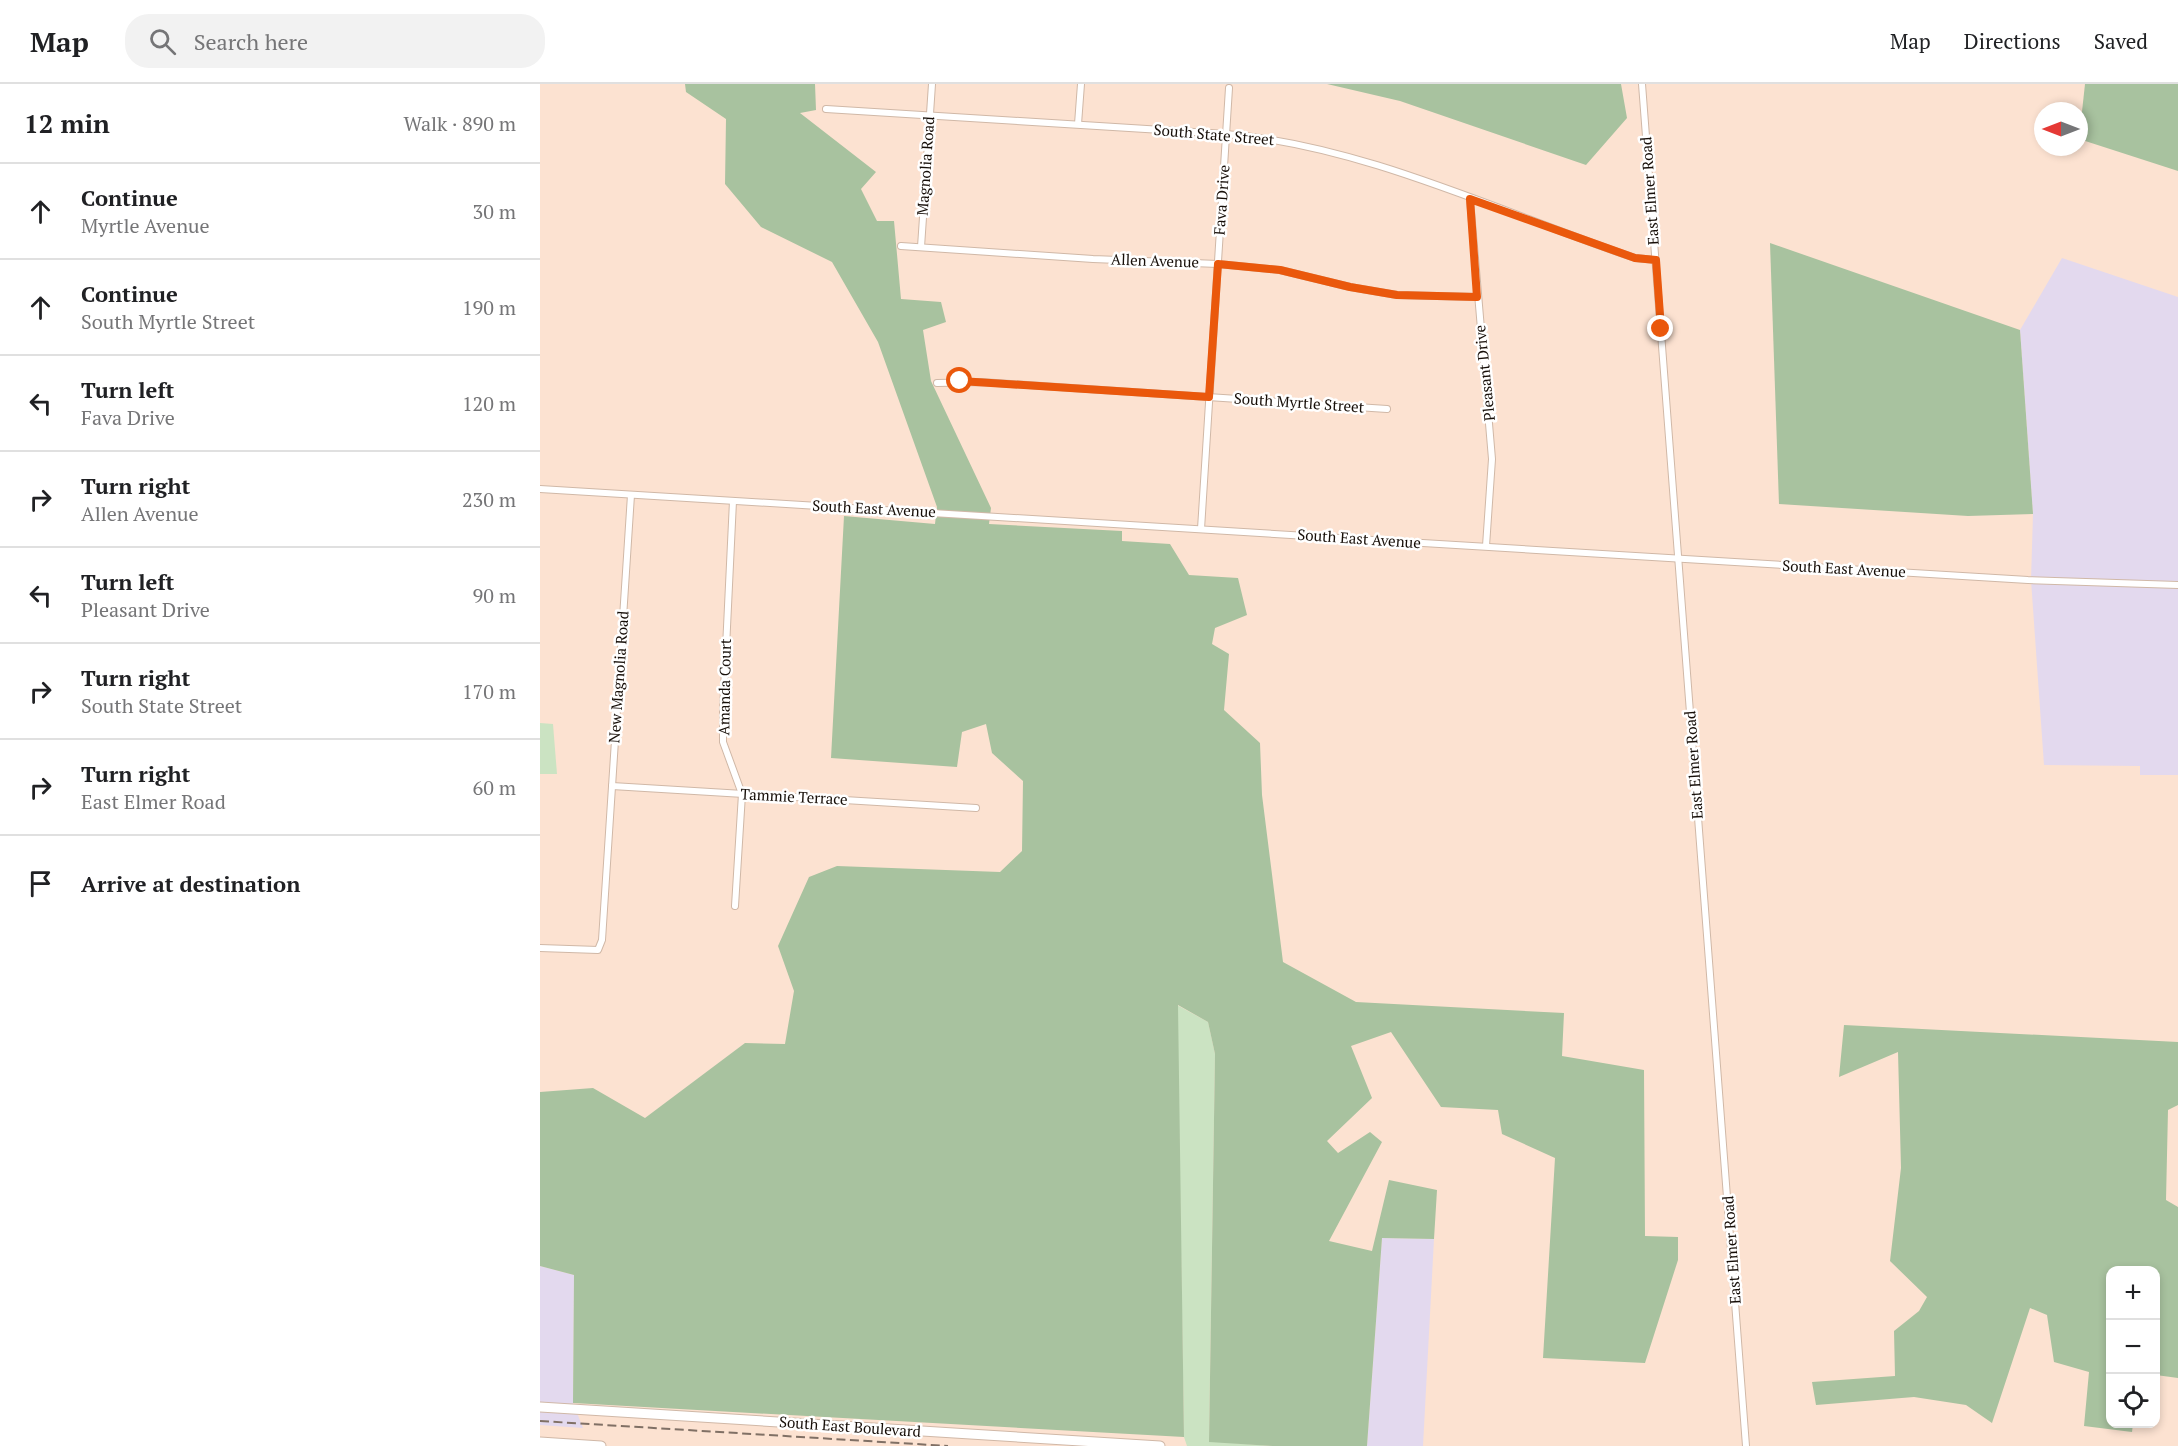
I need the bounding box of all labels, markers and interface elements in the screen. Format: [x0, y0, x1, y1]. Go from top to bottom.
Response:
search box [125, 14, 545, 68]
text: Map [30, 23, 89, 60]
icon: search [146, 25, 179, 58]
text: Search here [194, 27, 308, 56]
text: Map [1890, 27, 1931, 55]
text: Directions [1964, 27, 2061, 55]
text: Saved [2094, 27, 2148, 55]
north arrow [2034, 102, 2088, 156]
text: 12 min [24, 106, 110, 140]
text: Walk · 890 m [404, 110, 516, 137]
street label: Magnolia Road [912, 116, 938, 216]
street label: South State Street [1153, 119, 1276, 149]
street label: East Elmer Road [1635, 136, 1663, 246]
street label: Fava Drive [1209, 164, 1233, 236]
text: Continue [81, 183, 178, 212]
icon: ahead [24, 195, 57, 228]
text: 30 m [473, 198, 516, 225]
text: Myrtle Avenue [81, 212, 210, 239]
street label: Allen Avenue [1111, 248, 1199, 272]
text: Continue [81, 279, 178, 308]
icon: ahead [24, 291, 57, 324]
text: 190 m [462, 294, 516, 321]
text: South Myrtle Street [81, 308, 255, 335]
route end [1647, 315, 1673, 341]
street label: Pleasant Drive [1469, 324, 1499, 422]
route start [946, 367, 972, 393]
text: Turn left [81, 375, 174, 404]
icon: left [24, 387, 57, 420]
street label: South Myrtle Street [1233, 387, 1365, 417]
text: 120 m [462, 390, 516, 417]
text: Fava Drive [81, 404, 175, 431]
text: Turn right [81, 471, 190, 500]
icon: right [24, 483, 57, 516]
text: 230 m [462, 486, 516, 513]
street label: South East Avenue [812, 495, 936, 521]
text: Allen Avenue [81, 500, 199, 527]
street label: South East Avenue [1297, 524, 1422, 552]
street label: South East Avenue [1782, 555, 1906, 581]
text: Turn left [81, 567, 174, 596]
icon: left [24, 579, 57, 612]
text: 90 m [473, 582, 516, 609]
text: Pleasant Drive [81, 596, 210, 623]
street label: New Magnolia Road [603, 610, 633, 744]
street label: Amanda Court [713, 638, 735, 736]
text: Turn right [81, 663, 190, 692]
icon: right [24, 675, 57, 708]
text: 170 m [462, 678, 516, 705]
text: South State Street [81, 692, 242, 719]
street label: East Elmer Road [1679, 710, 1707, 820]
text: Turn right [81, 759, 190, 788]
icon: right [24, 771, 57, 804]
text: 60 m [473, 774, 516, 801]
street label: Tammie Terrace [740, 783, 848, 809]
text: East Elmer Road [81, 788, 226, 815]
icon: arrive [24, 867, 57, 900]
text: Arrive at destination [81, 869, 300, 898]
street label: East Elmer Road [1717, 1195, 1745, 1305]
map controls [2106, 1266, 2160, 1428]
button: + [2106, 1266, 2160, 1320]
button: − [2106, 1320, 2160, 1374]
button: locate [2106, 1374, 2160, 1428]
street label: South East Boulevard [778, 1411, 922, 1441]

